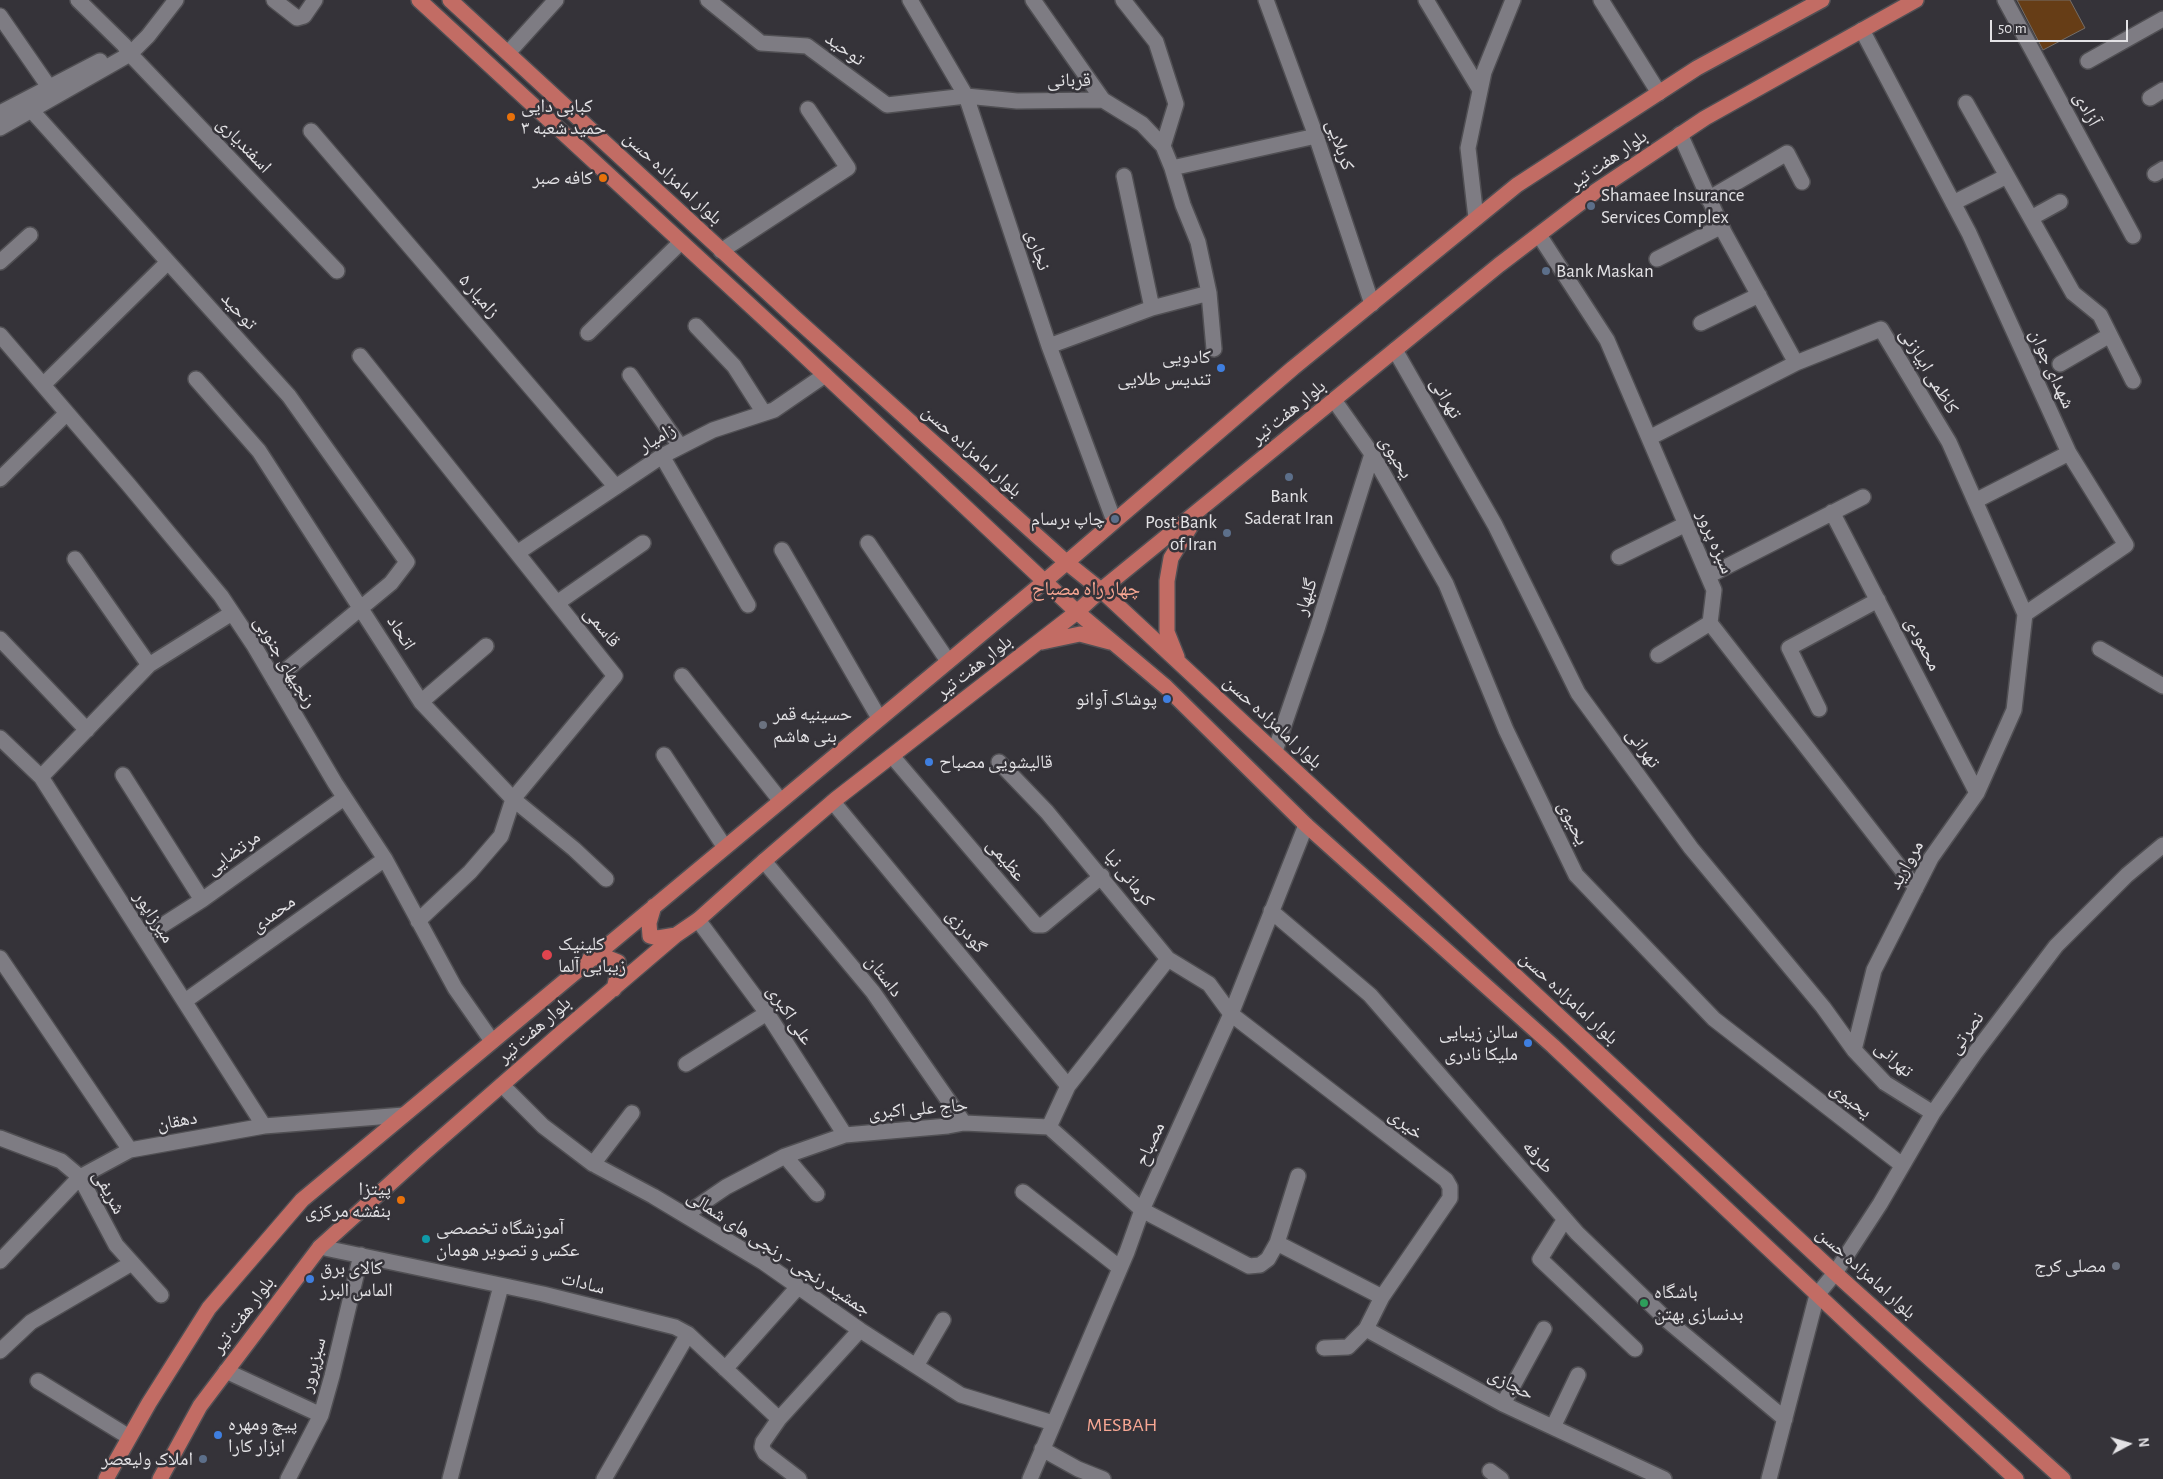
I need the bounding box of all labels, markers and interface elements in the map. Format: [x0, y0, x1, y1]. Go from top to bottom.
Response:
scale bar [1993, 10, 2130, 42]
text: 50 m [1998, 21, 2027, 36]
street label: توحید [821, 27, 869, 71]
street label: قربانی [1047, 69, 1091, 91]
street label: آزادی [2068, 88, 2106, 130]
place label: کبابی دایی حمید شعبه ۳ [521, 95, 606, 139]
marker: کبابی دایی حمید شعبه ۳ [505, 111, 517, 123]
street label: اسفندیاری [212, 112, 276, 178]
street label: کربلایی [1321, 117, 1359, 173]
street label: بلوار هفت تیر [1564, 125, 1652, 195]
street label: بلوار امامزاده حسن [619, 126, 727, 230]
place label: کافه صبر [532, 167, 593, 189]
marker: کافه صبر [597, 172, 609, 184]
place label: Shamaee Insurance Services Complex [1601, 184, 1745, 228]
marker: Shamaee Insurance Services Complex [1585, 200, 1597, 212]
street label: نجاری [1021, 227, 1055, 273]
place label: Bank Maskan [1556, 260, 1654, 282]
marker: Bank Maskan [1540, 265, 1552, 277]
street label: زامیار ۵ [454, 269, 504, 323]
street label: توحید [216, 287, 262, 335]
street label: کاظمی ابیازنی [1894, 324, 1964, 418]
street label: شهدای جوان [2024, 326, 2080, 412]
place label: کادویی تندیس طلایی [1117, 346, 1211, 390]
marker: کادویی تندیس طلایی [1215, 362, 1227, 374]
street label: تهرانی [1425, 373, 1467, 423]
street label: بلوار هفت تیر [1246, 375, 1330, 449]
street label: بلوار امامزاده حسن [917, 400, 1027, 502]
street label: زامیار [634, 418, 680, 458]
street label: یحیوی [1374, 431, 1418, 483]
marker: Bank Saderat Iran [1283, 471, 1295, 483]
place label: Bank Saderat Iran [1244, 485, 1334, 529]
street label: سبزه پرور [1691, 507, 1739, 577]
place label: چاپ برسام [1031, 508, 1105, 530]
place label: Post Bank of Iran [1145, 511, 1217, 555]
marker: چاپ برسام [1109, 513, 1121, 525]
marker: Post Bank of Iran [1221, 527, 1233, 539]
street label: گلبهار [1290, 576, 1322, 618]
district label: چهار راه مصباح [1032, 577, 1140, 601]
street label: قاسمی [579, 602, 625, 652]
street label: رنجیهای جنوبی [249, 612, 321, 712]
street label: اتحاد [382, 612, 420, 654]
street label: محمودی [1900, 613, 1946, 675]
street label: بلوار هفت تیر [931, 630, 1017, 704]
street label: بلوار امامزاده حسن [1219, 670, 1327, 774]
place label: پوشاک آوانو [1075, 688, 1157, 710]
marker: پوشاک آوانو [1161, 693, 1173, 705]
place label: حسینیه قمر بنی هاشم [773, 703, 852, 747]
marker: حسینیه قمر بنی هاشم [757, 719, 769, 731]
street label: تهرانی [1621, 723, 1665, 773]
place label: قالیشویی مصباح [939, 751, 1053, 773]
marker: قالیشویی مصباح [923, 756, 935, 768]
street label: یحیوی [1553, 797, 1593, 849]
street label: مرتضایی [201, 826, 265, 880]
street label: عظیمی [981, 834, 1031, 886]
street label: مروارید [1883, 836, 1929, 894]
street label: کرمانی نیا [1099, 845, 1159, 911]
street label: میرزاپور [129, 887, 179, 947]
street label: محمدی [246, 890, 300, 938]
street label: گودرزی [941, 904, 991, 958]
place label: کلینیک زیبایی آلما [558, 933, 626, 977]
street label: بلوار امامزاده حسن [1515, 946, 1623, 1050]
marker: کلینیک زیبایی آلما [540, 948, 554, 962]
street label: داستان [860, 950, 908, 1002]
street label: علی اکبری [762, 981, 818, 1049]
street label: بلوار هفت تیر [492, 992, 576, 1068]
street label: نصرتی [1943, 1007, 1989, 1059]
place label: سالن زیبایی ملیکا نادری [1439, 1021, 1518, 1065]
street label: تهرانی [1870, 1036, 1918, 1082]
marker: سالن زیبایی ملیکا نادری [1522, 1037, 1534, 1049]
street label: یحیوی [1826, 1077, 1876, 1123]
street label: حاج علی اکبری [867, 1093, 969, 1125]
street label: خیری [1384, 1103, 1428, 1145]
street label: دهقان [155, 1106, 199, 1136]
street label: مصباح [1130, 1118, 1170, 1170]
street label: طرفه [1517, 1136, 1559, 1178]
street label: شریفی [88, 1166, 130, 1218]
place label: پیتزا بنفشه مرکزی [305, 1178, 391, 1222]
street label: جمشید رنجی - رنجی های شمالی [683, 1185, 875, 1321]
marker: پیتزا بنفشه مرکزی [395, 1194, 407, 1206]
place label: آموزشگاه تخصصی عکس و تصویر هومان [436, 1217, 579, 1261]
street label: بلوار امامزاده حسن [1811, 1222, 1921, 1324]
marker: آموزشگاه تخصصی عکس و تصویر هومان [420, 1233, 432, 1245]
place label: مصلی کرج [2034, 1255, 2106, 1277]
place label: کالای برق الماس البرز [320, 1257, 393, 1301]
marker: مصلی کرج [2110, 1260, 2122, 1272]
street label: سادات [559, 1267, 607, 1299]
street label: بلوار هفت تیر [207, 1272, 279, 1358]
marker: کالای برق الماس البرز [304, 1273, 316, 1285]
place label: باشگاه بدنسازی بهتن [1654, 1281, 1743, 1325]
marker: باشگاه بدنسازی بهتن [1638, 1297, 1650, 1309]
street label: سبزپرور [295, 1335, 331, 1395]
street label: حجازی [1484, 1363, 1538, 1405]
place label: پیچ ومهره ابزار کارا [228, 1413, 297, 1457]
district label: MESBAH [1083, 1413, 1161, 1437]
north arrow [2103, 1419, 2153, 1469]
marker: پیچ ومهره ابزار کارا [212, 1429, 224, 1441]
text: N [2135, 1437, 2150, 1448]
place label: املاک ولیعصر [101, 1448, 193, 1470]
marker: املاک ولیعصر [197, 1453, 209, 1465]

